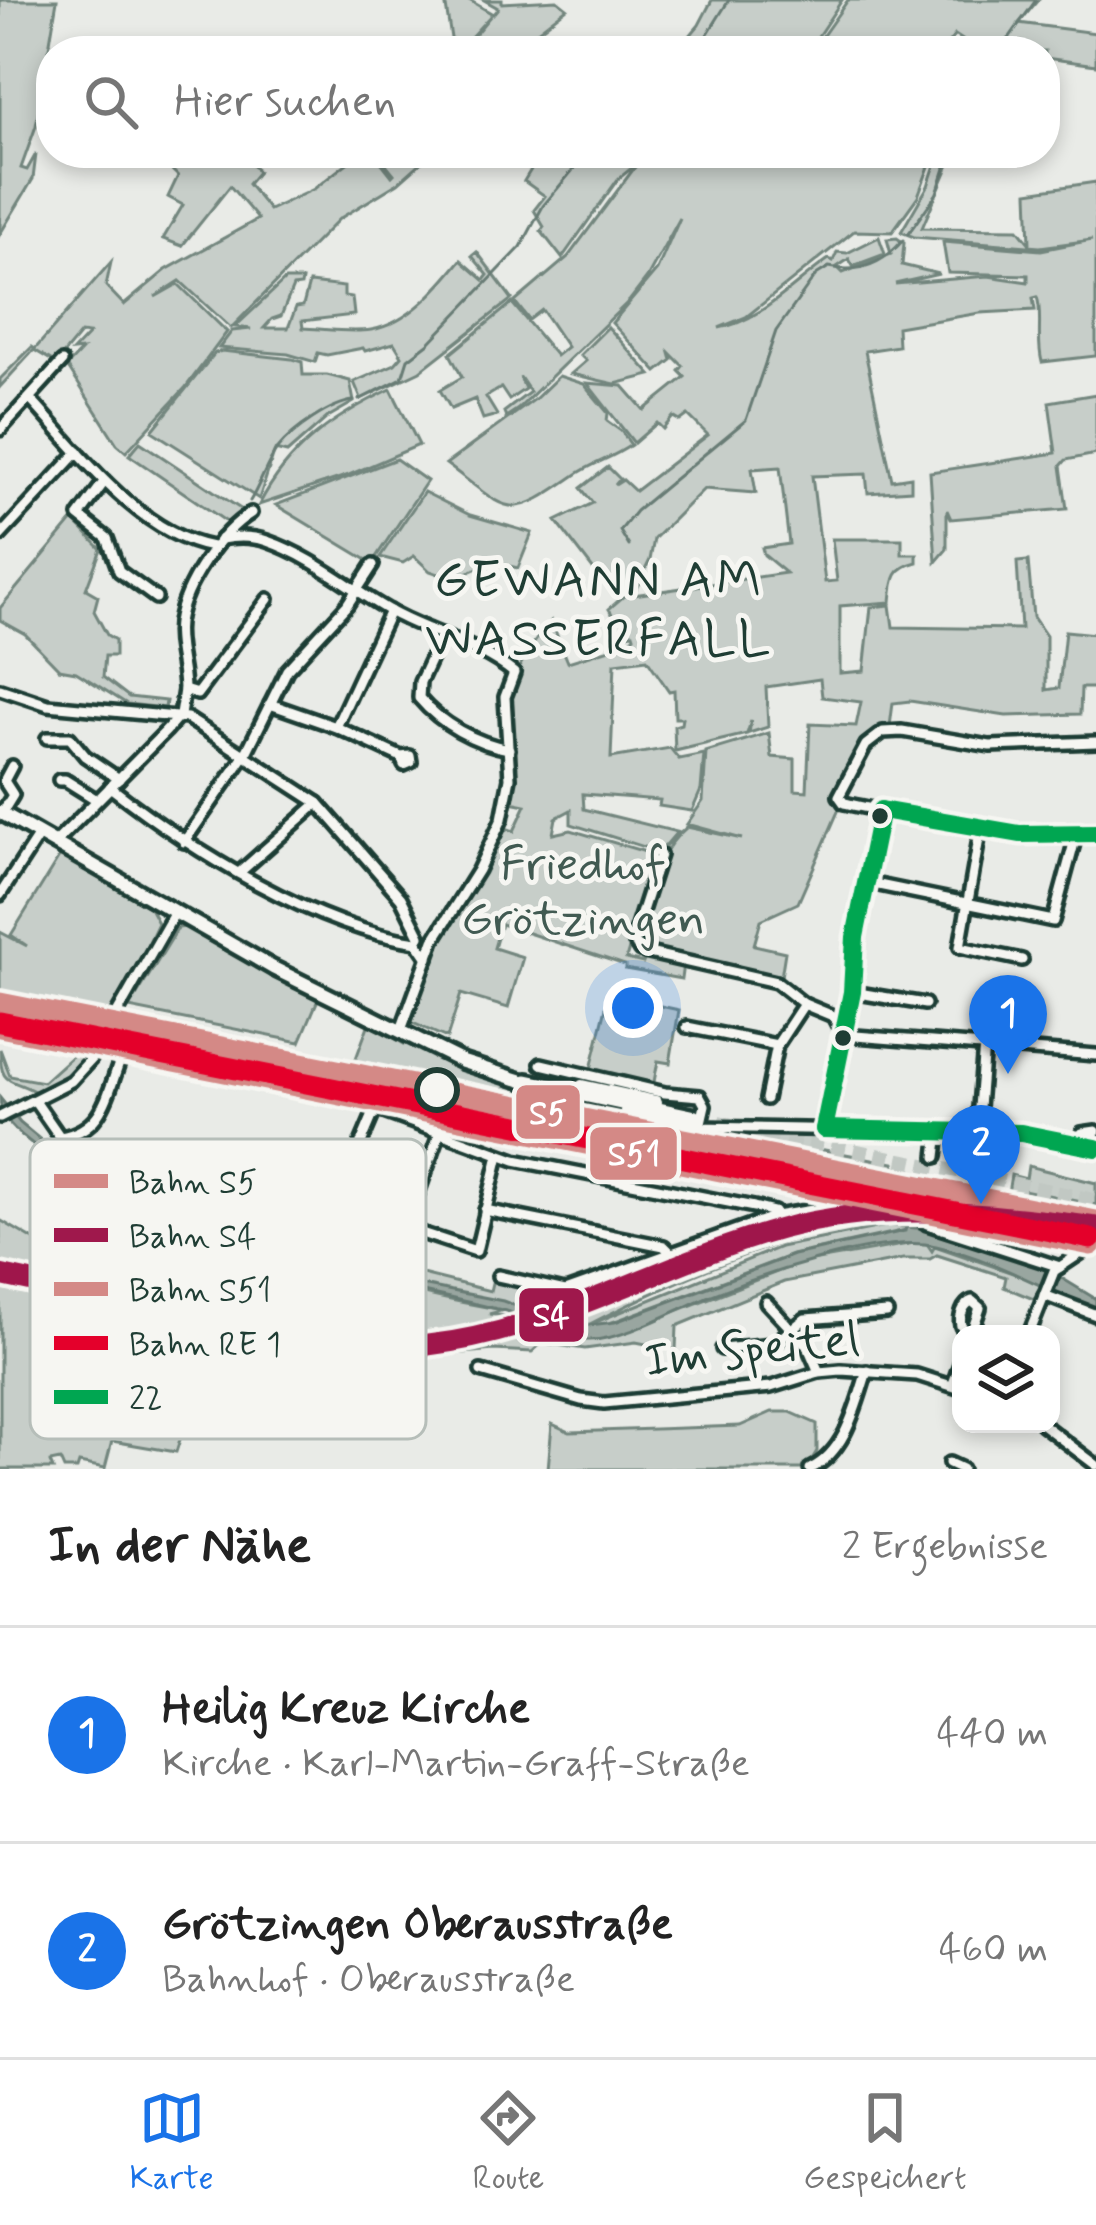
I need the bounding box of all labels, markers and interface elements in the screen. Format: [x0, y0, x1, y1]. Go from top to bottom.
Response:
search box [36, 36, 1060, 168]
icon: search [78, 69, 144, 135]
text: Hier suchen [174, 73, 396, 132]
district label: GEWANN AM WASSERFALL [425, 549, 773, 674]
unlabelled marker [869, 805, 891, 827]
park label: Friedhof Grötzingen [461, 834, 705, 952]
pin: 1 [969, 975, 1047, 1074]
your location [603, 978, 663, 1038]
unlabelled marker [832, 1027, 854, 1049]
unlabelled marker [416, 1069, 458, 1111]
line badge: S5 [514, 1083, 582, 1141]
text: S5 [529, 1093, 567, 1137]
pin: 2 [942, 1105, 1020, 1204]
line badge: S51 [588, 1125, 679, 1182]
text: S51 [608, 1134, 660, 1178]
legend [30, 1139, 426, 1439]
text: Bahn S5 [129, 1162, 257, 1206]
text: Bahn S4 [129, 1216, 256, 1260]
text: Bahn S51 [129, 1270, 271, 1314]
line badge: S4 [517, 1286, 586, 1344]
text: S4 [532, 1295, 570, 1339]
street label: Im Speitel [641, 1308, 863, 1394]
text: Bahn RE 1 [129, 1324, 281, 1368]
map controls [952, 1325, 1060, 1433]
button: layers [952, 1325, 1060, 1433]
text: 22 [129, 1378, 163, 1422]
text: In der Nähe [48, 1514, 311, 1580]
text: 2 Ergebnisse [842, 1522, 1048, 1573]
text: Heilig Kreuz Kirche [162, 1680, 530, 1739]
text: 1 [78, 1709, 96, 1760]
text: 440 m [937, 1709, 1048, 1760]
text: Kirche · Karl-Martin-Graff-Straße [162, 1739, 750, 1790]
text: Grötzingen Oberausstraße [162, 1896, 673, 1955]
text: 2 [77, 1925, 97, 1976]
text: 460 m [939, 1925, 1048, 1976]
text: Bahnhof · Oberausstraße [162, 1955, 575, 2006]
tab: Karte [129, 2085, 214, 2201]
tab: Route [473, 2085, 544, 2201]
tab: Gespeichert [803, 2085, 967, 2201]

